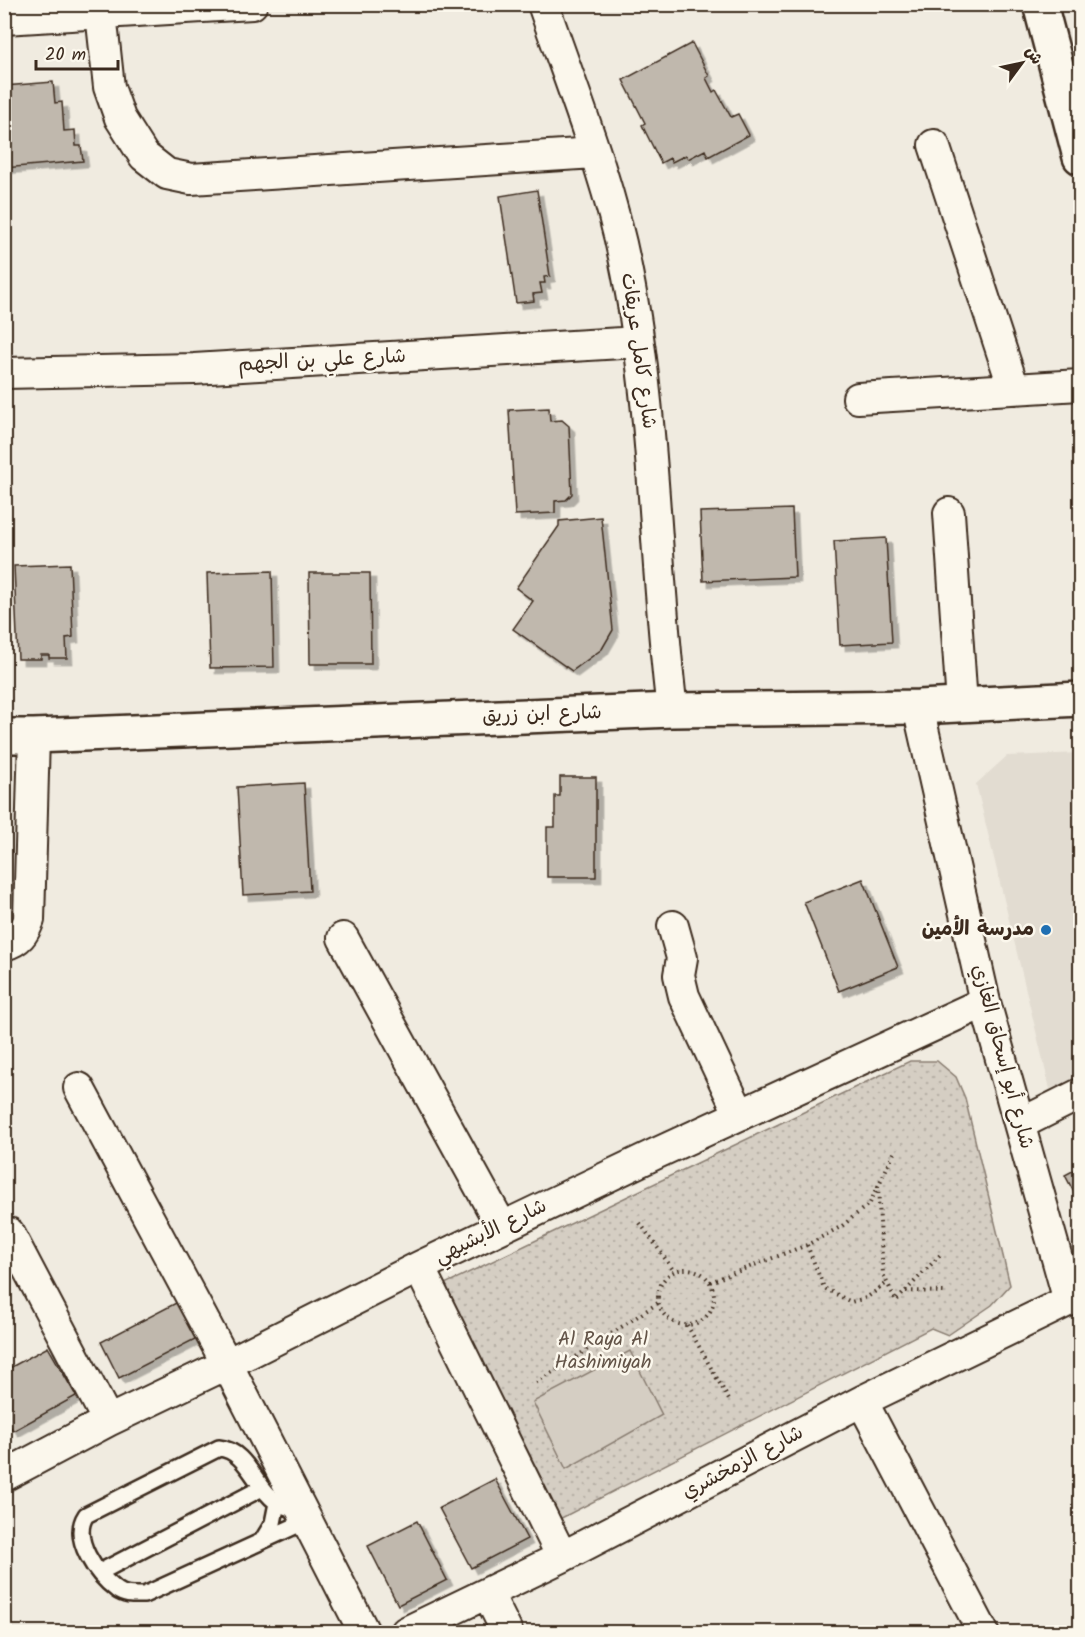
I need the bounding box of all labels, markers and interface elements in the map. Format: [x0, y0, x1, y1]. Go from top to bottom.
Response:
scale bar [36, 33, 118, 71]
north arrow [992, 33, 1052, 93]
text: 20 m [45, 41, 86, 70]
text: ش [1018, 41, 1049, 70]
street label: شارع كامل عريقات [611, 271, 665, 431]
street label: شارع علي بن الجهم [237, 341, 407, 381]
street label: شارع ابن زريق [482, 697, 602, 733]
place label: مدرسة الأمين [922, 914, 1034, 946]
marker: مدرسة الأمين [1039, 923, 1053, 937]
street label: شارع أبو إسحاق الغازي [962, 961, 1042, 1153]
street label: شارع الأبشيهي [429, 1191, 553, 1273]
park label: Al Raya Al Hashimiyah [555, 1324, 651, 1379]
street label: شارع الزمخشري [676, 1417, 810, 1509]

